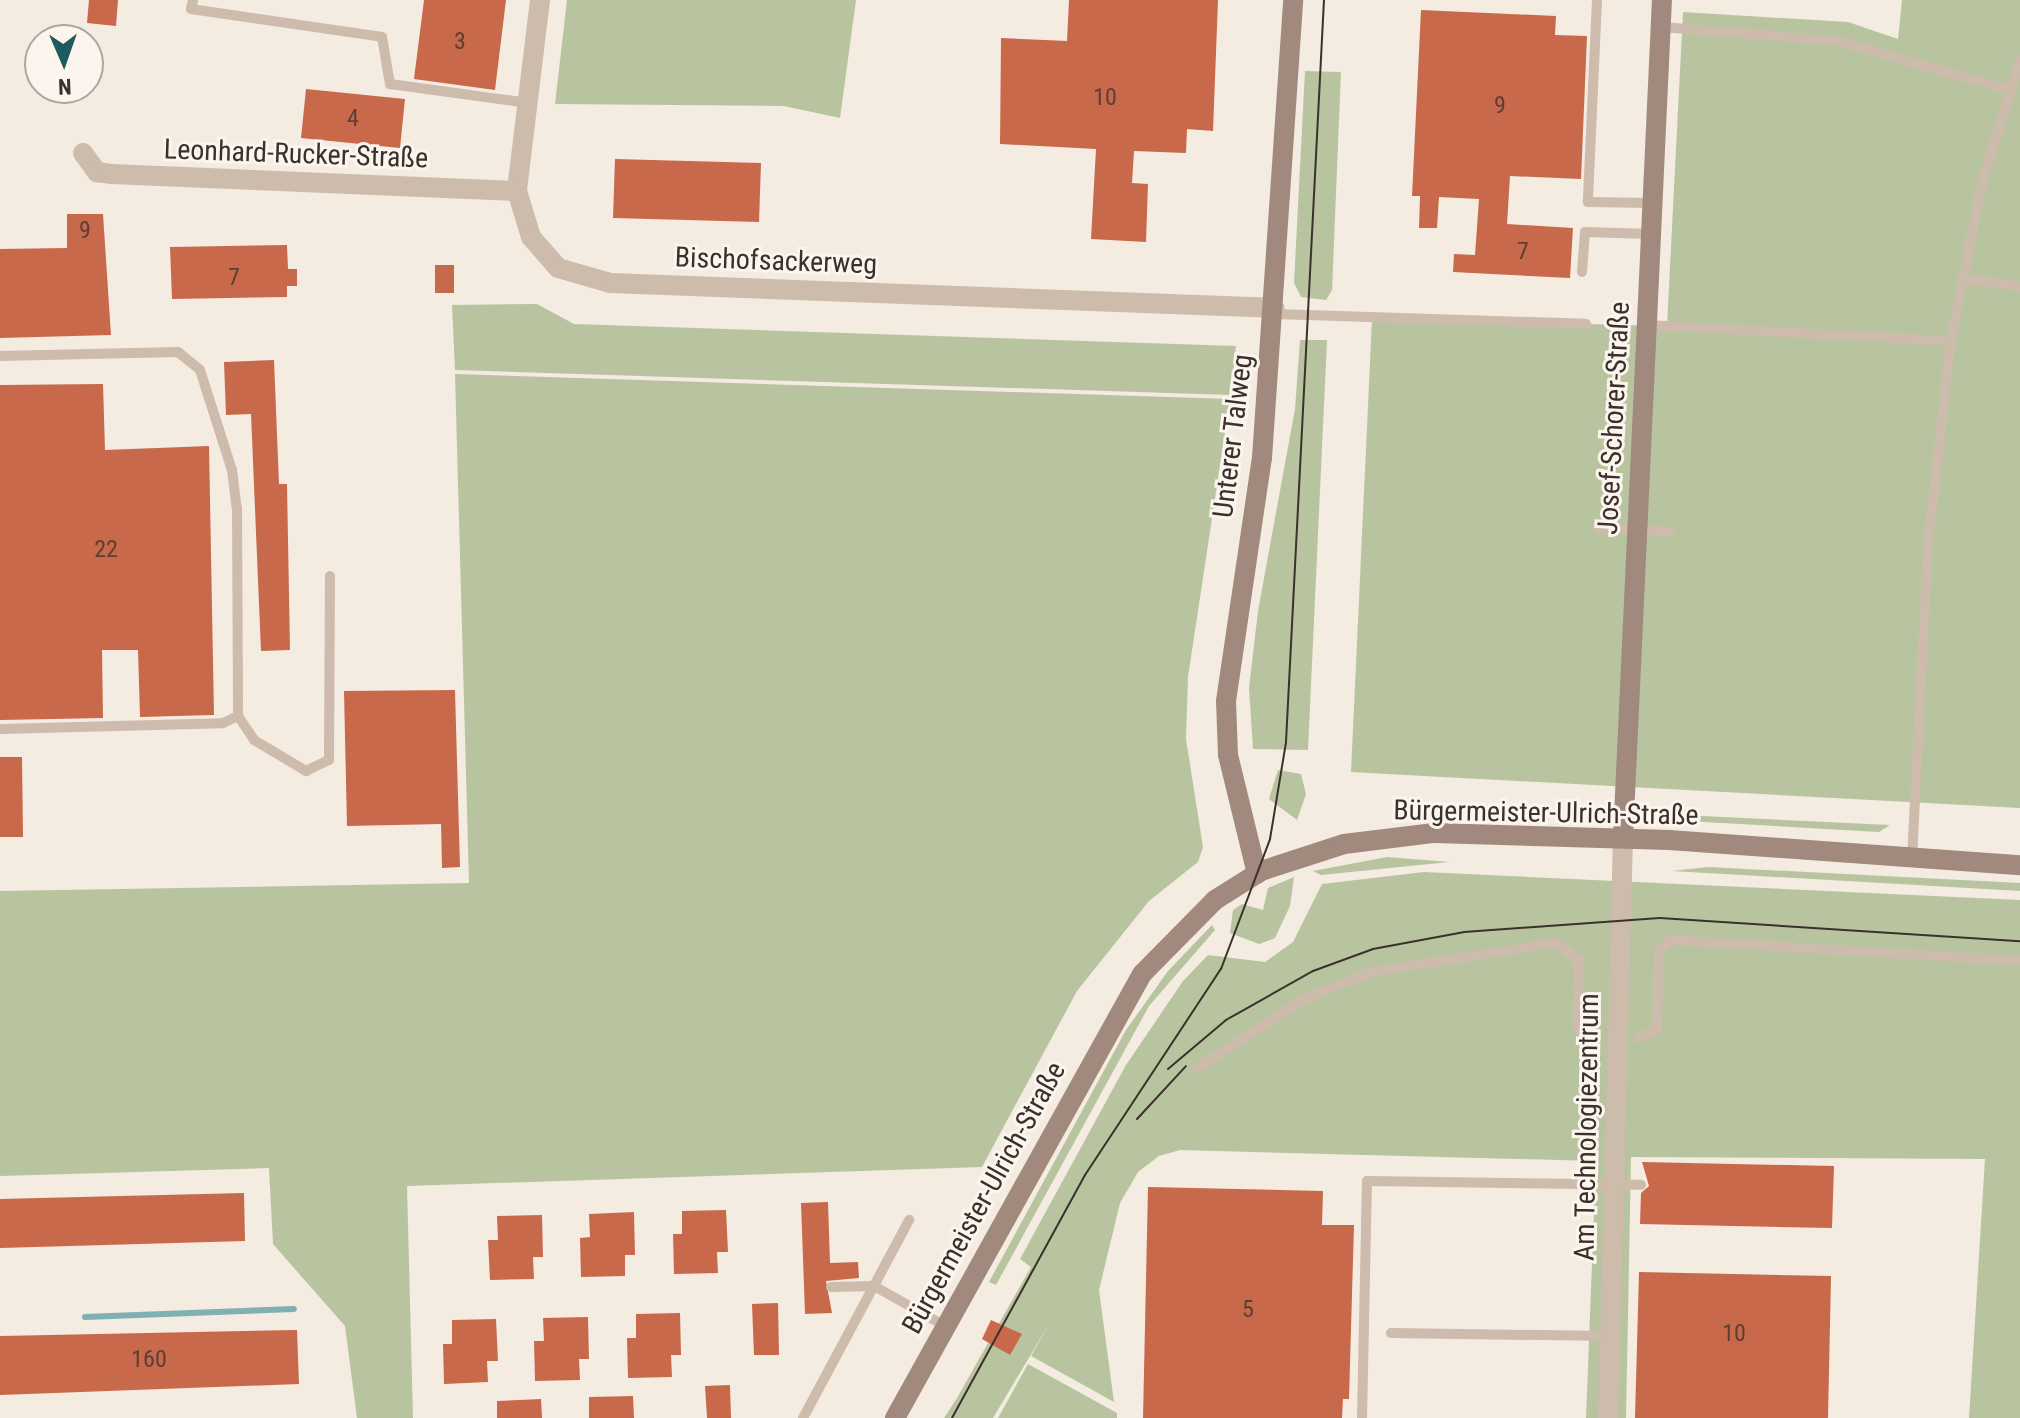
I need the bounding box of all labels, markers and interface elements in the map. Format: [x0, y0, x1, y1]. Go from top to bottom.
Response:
north arrow [24, 24, 104, 104]
house number: 3 [454, 28, 466, 56]
text: N [58, 74, 72, 99]
house number: 10 [1093, 84, 1117, 112]
house number: 9 [1494, 92, 1506, 120]
house number: 4 [347, 105, 359, 133]
street label: Leonhard-Rucker-Straße [163, 133, 429, 175]
house number: 9 [79, 217, 91, 245]
house number: 7 [1517, 238, 1529, 266]
street label: Bischofsackerweg [674, 241, 878, 281]
house number: 7 [228, 264, 240, 292]
street label: Josef-Schorer-Straße [1591, 301, 1637, 535]
street label: Unterer Talweg [1206, 352, 1260, 520]
house number: 22 [94, 536, 118, 564]
street label: Bürgermeister-Ulrich-Straße [1393, 794, 1699, 832]
street label: Am Technologiezentrum [1568, 993, 1606, 1261]
street label: Bürgermeister-Ulrich-Straße [895, 1056, 1073, 1340]
house number: 5 [1242, 1296, 1254, 1324]
house number: 10 [1722, 1320, 1746, 1348]
house number: 160 [131, 1346, 167, 1374]

